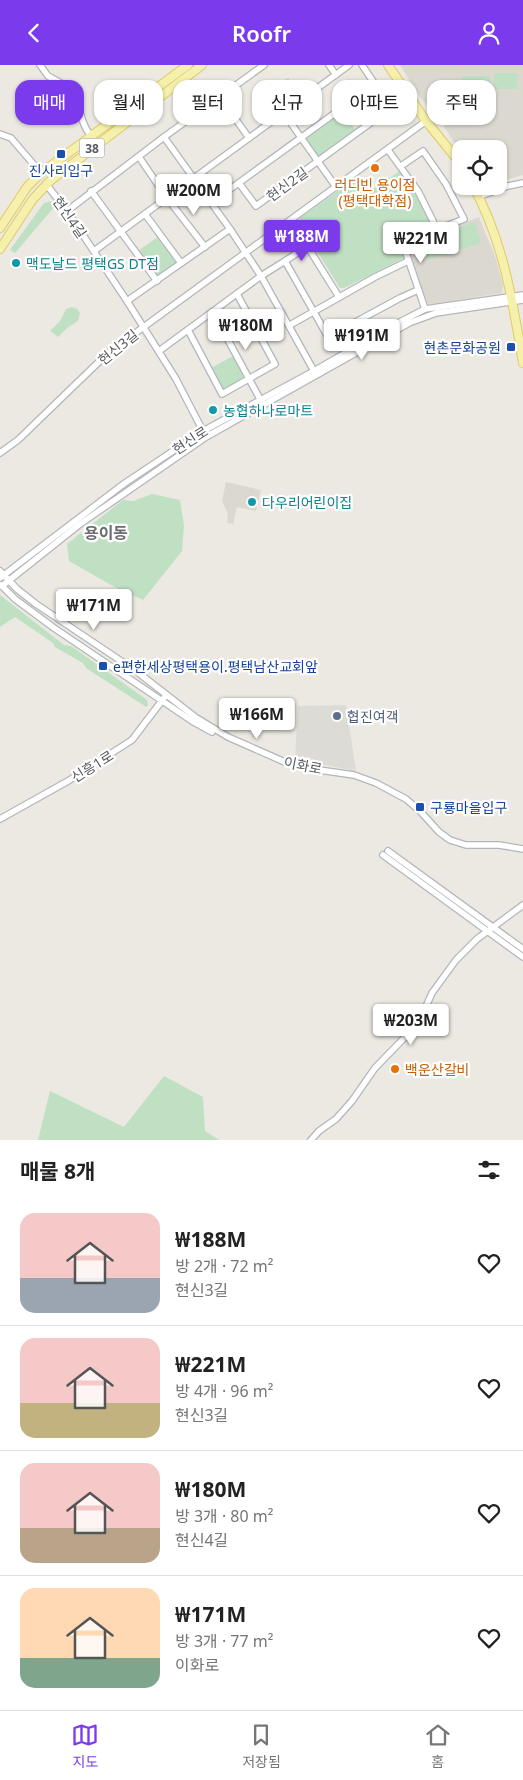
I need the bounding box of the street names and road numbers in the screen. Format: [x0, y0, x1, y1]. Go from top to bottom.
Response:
road number: 38 [80, 139, 104, 157]
street label: 현신2길 [263, 163, 311, 205]
street label: 현신4길 [49, 192, 91, 242]
street label: 현신3길 [94, 325, 142, 369]
street label: 현신로 [169, 421, 211, 458]
street label: 신흥1로 [67, 746, 117, 786]
street label: 이화로 [282, 752, 324, 778]

